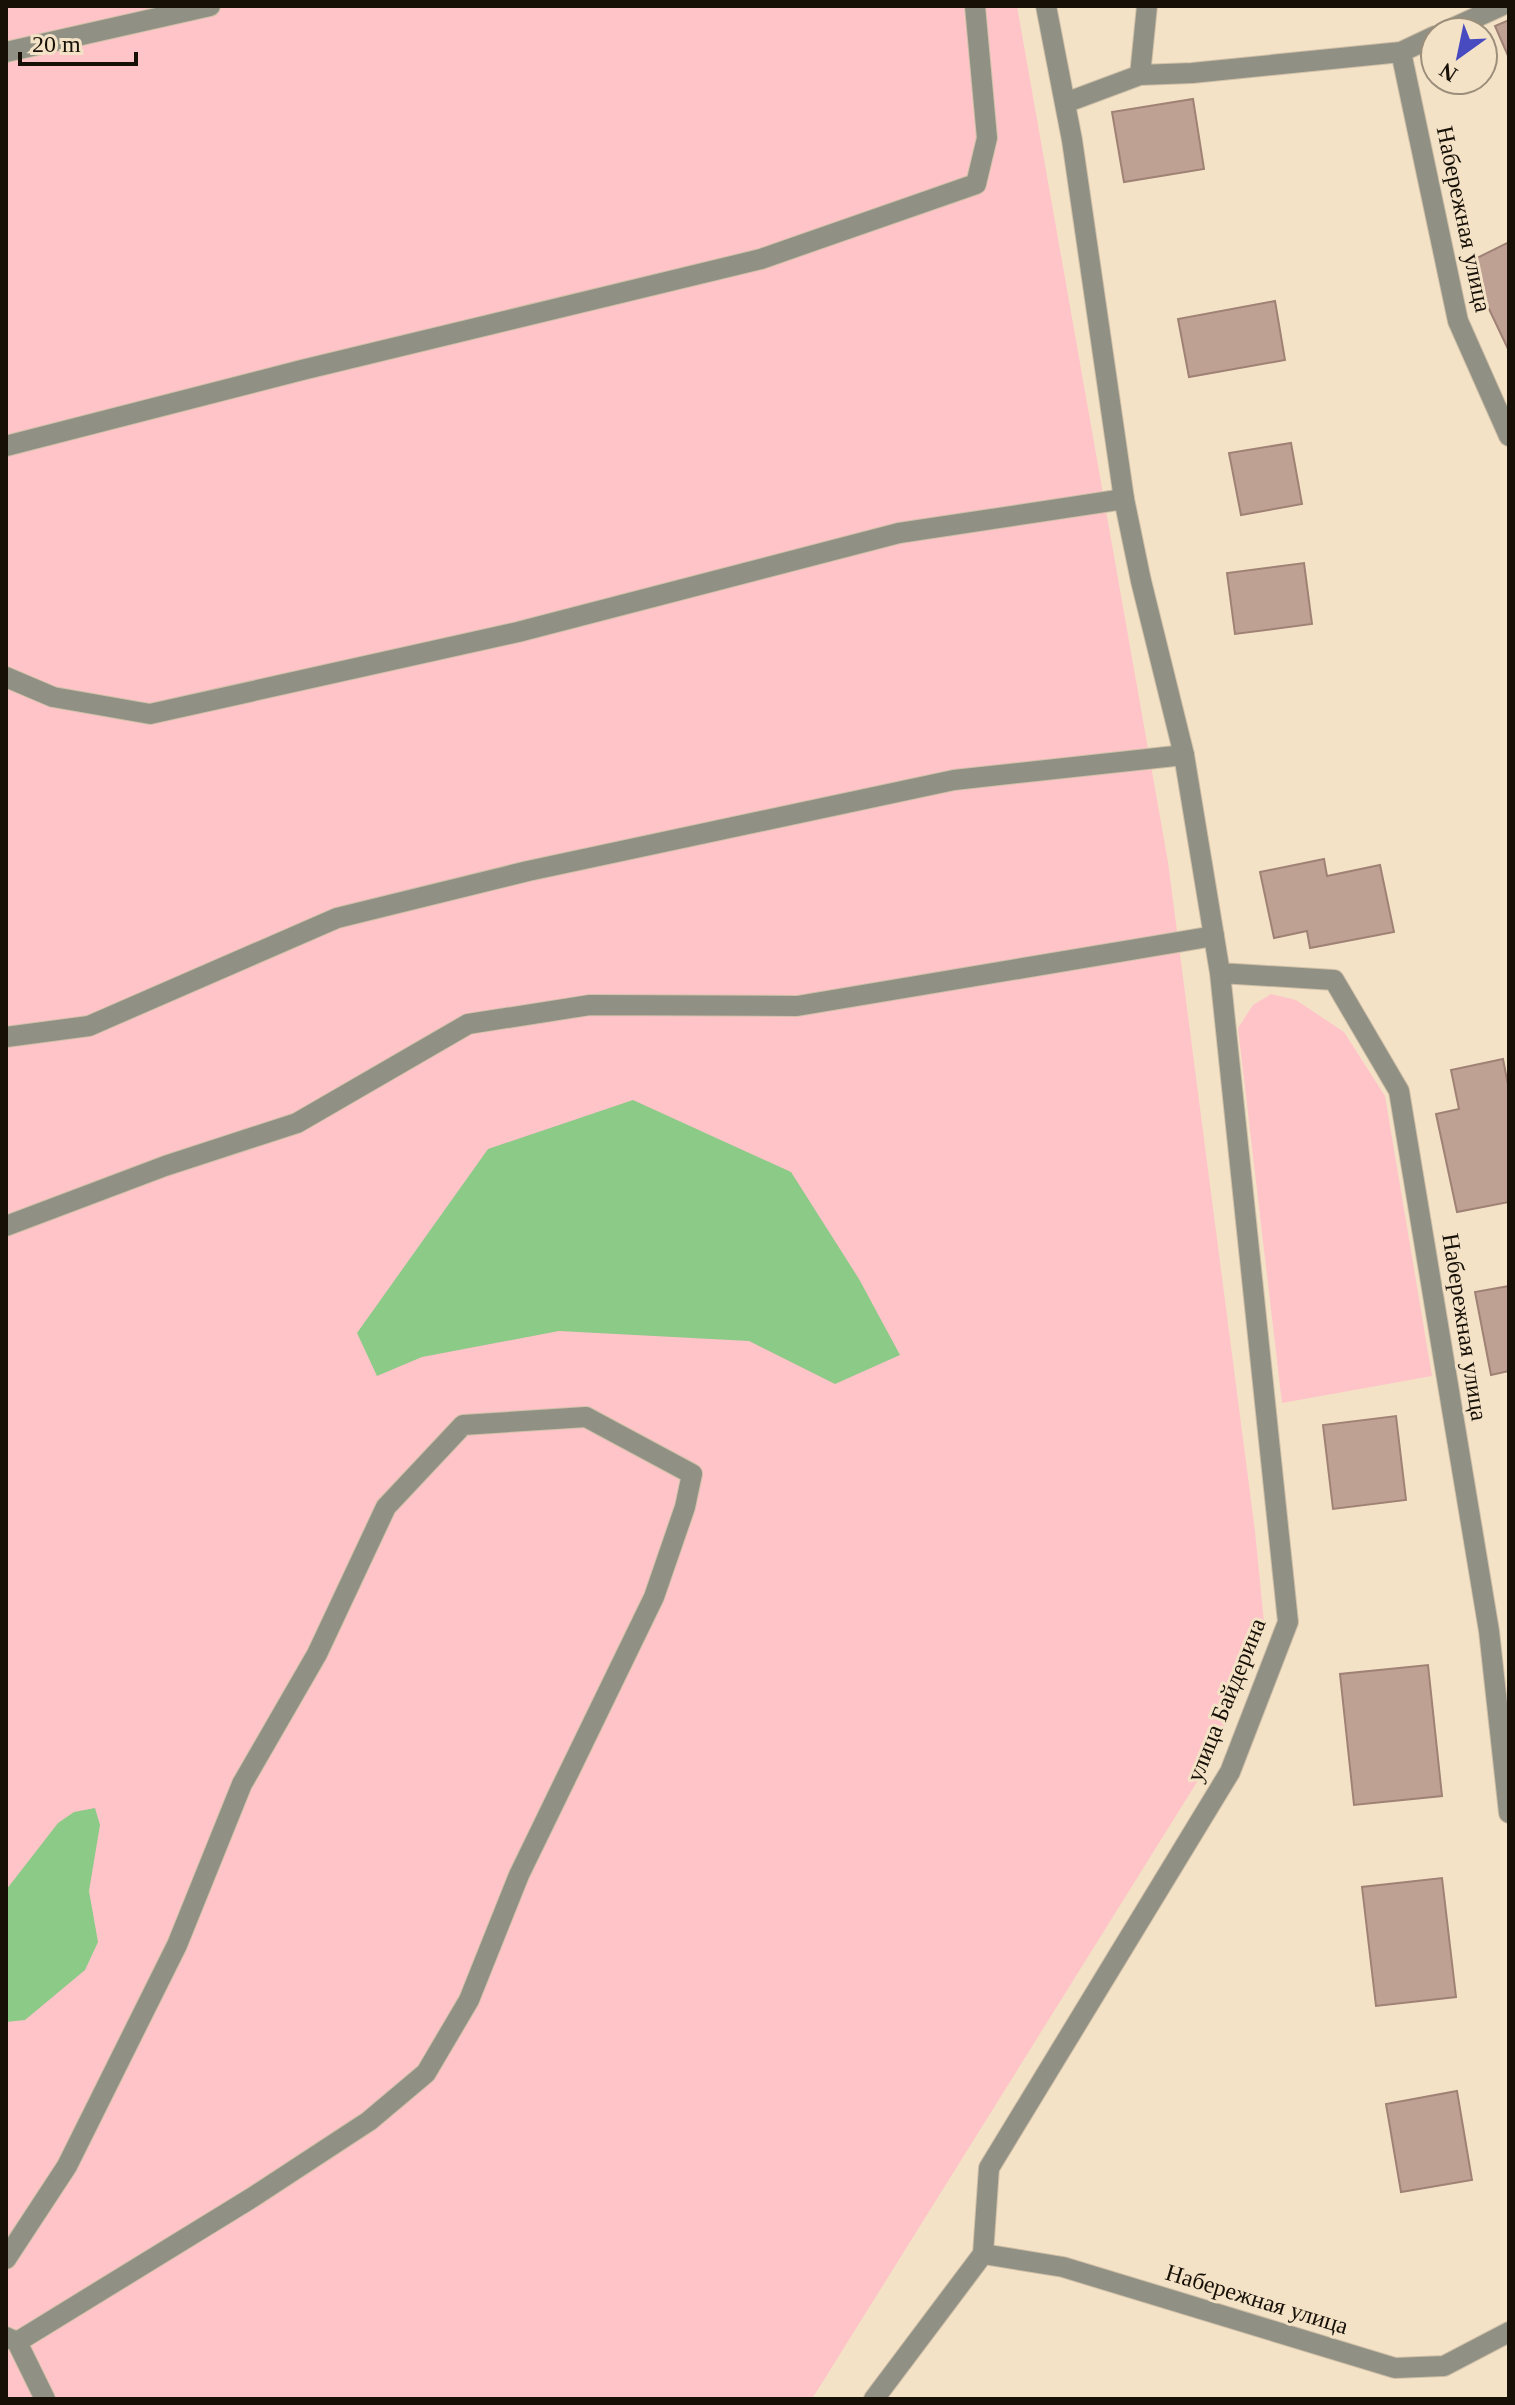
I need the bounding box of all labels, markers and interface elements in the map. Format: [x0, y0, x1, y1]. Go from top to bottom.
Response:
scale bar [20, 16, 136, 66]
north arrow [1419, 16, 1499, 96]
text: 20 m [32, 31, 81, 57]
text: N [1435, 57, 1462, 87]
street label: Набережная улица [1432, 124, 1496, 315]
street label: Набережная улица [1437, 1231, 1493, 1423]
street label: улица Байдерина [1181, 1614, 1271, 1785]
street label: Набережная улица [1163, 2259, 1352, 2339]

